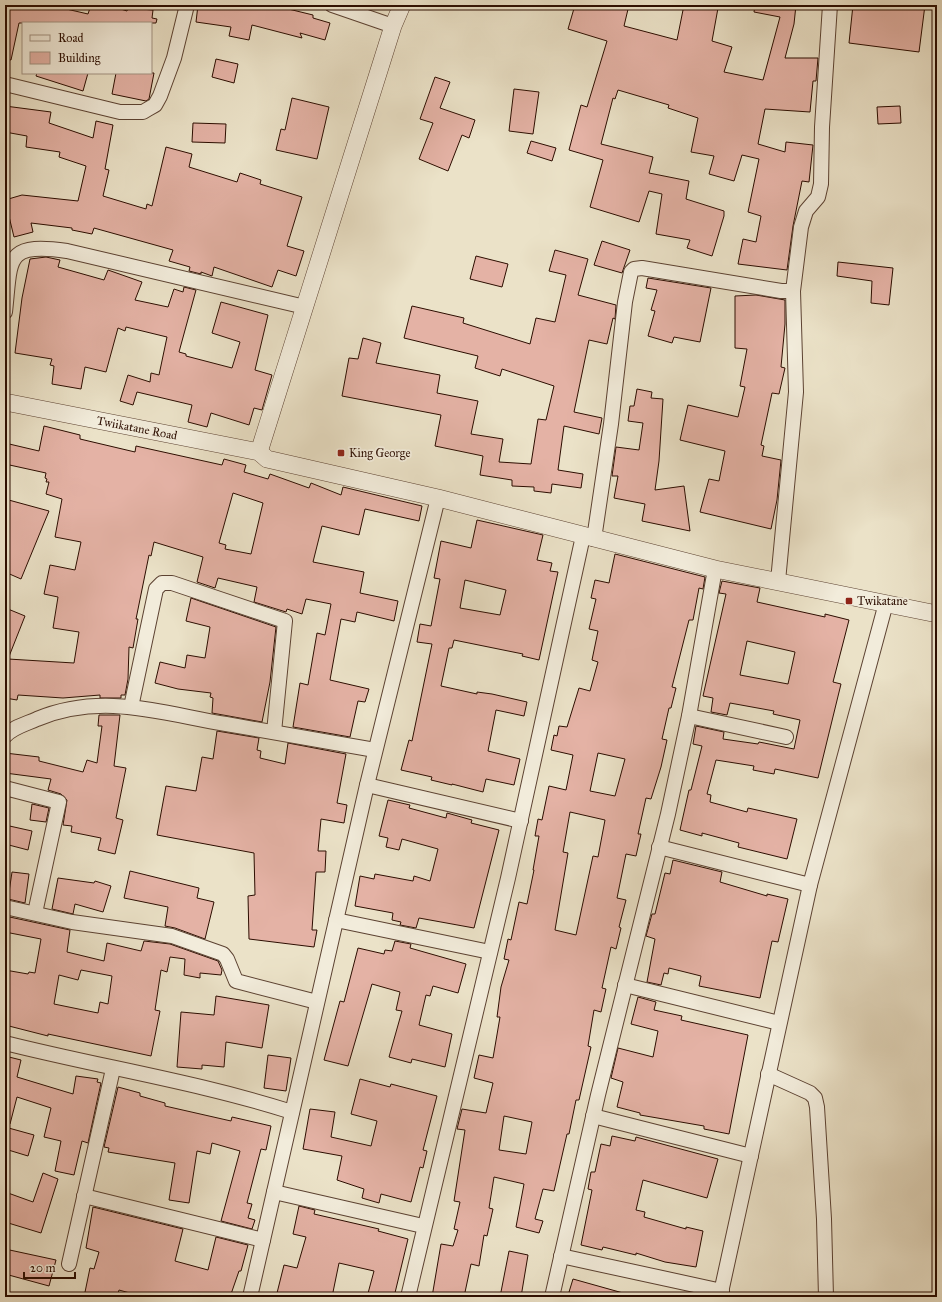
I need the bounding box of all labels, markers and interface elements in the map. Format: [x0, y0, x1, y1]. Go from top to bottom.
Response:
legend [22, 22, 152, 74]
text: Road [58, 31, 84, 45]
text: Building [58, 51, 101, 66]
street label: Twiikatane Road [95, 413, 179, 443]
place label: King George [349, 446, 410, 461]
marker: King George [336, 448, 346, 458]
place label: Twikatane [857, 594, 908, 608]
marker: Twikatane [844, 596, 854, 606]
scale bar [24, 1254, 75, 1280]
text: 20 m [30, 1261, 56, 1275]

